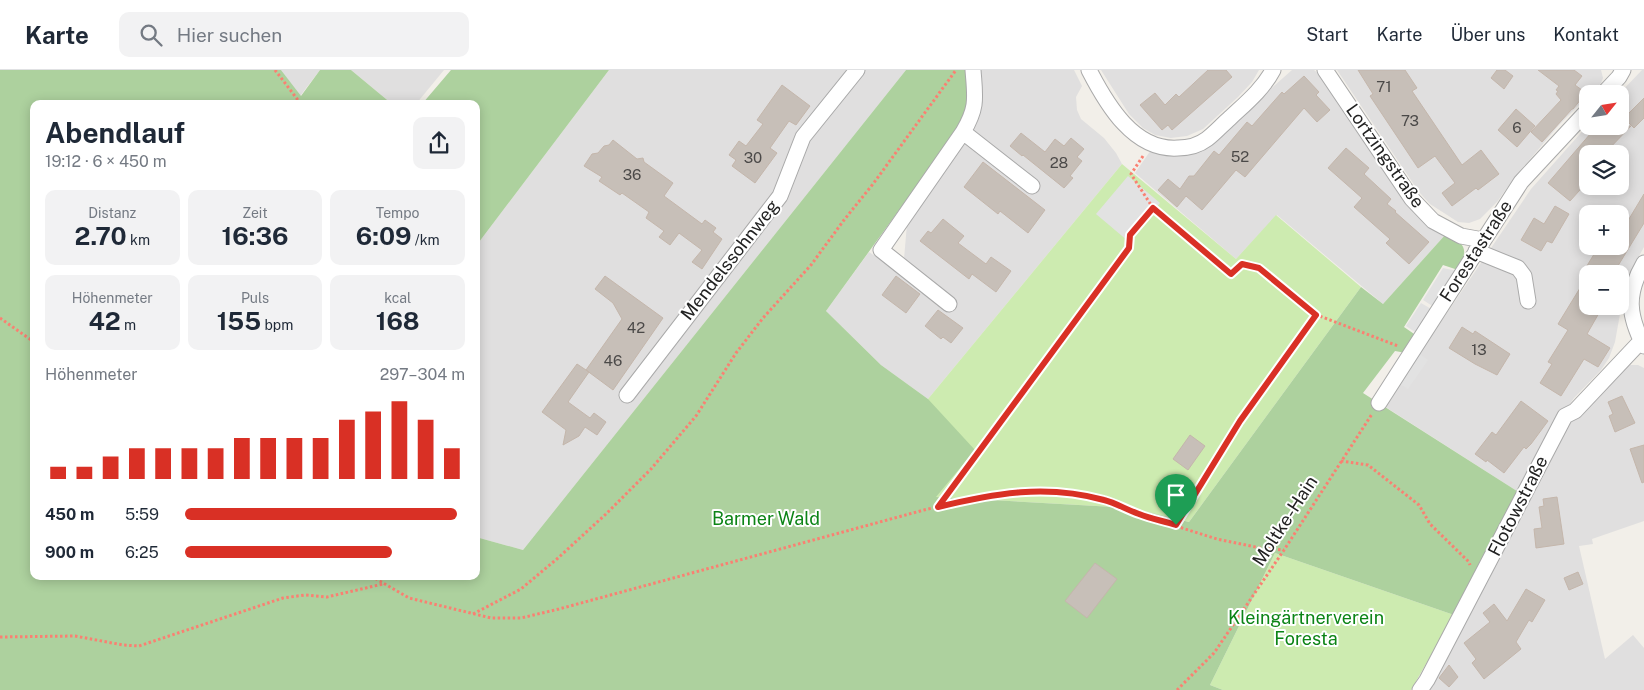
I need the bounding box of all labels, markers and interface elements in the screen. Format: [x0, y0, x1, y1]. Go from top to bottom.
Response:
search box [119, 12, 469, 57]
text: Karte [25, 21, 89, 49]
icon: search [137, 21, 165, 49]
text: Hier suchen [177, 24, 282, 46]
text: Start [1306, 24, 1349, 45]
text: Karte [1377, 24, 1422, 45]
text: Über uns [1450, 24, 1525, 45]
text: Kontakt [1553, 24, 1619, 45]
house number: 71 [1376, 78, 1392, 95]
north arrow [1579, 85, 1629, 135]
map controls [1579, 85, 1629, 315]
street label: Lortzingstraße [1342, 100, 1429, 212]
house number: 73 [1401, 112, 1419, 129]
text: Abendlauf [45, 116, 185, 149]
button: share [413, 117, 465, 169]
house number: 6 [1512, 119, 1522, 136]
button: layers [1579, 145, 1629, 195]
house number: 52 [1231, 148, 1249, 165]
house number: 30 [744, 149, 762, 166]
text: 19:12 · 6 × 450 m [45, 152, 167, 171]
house number: 28 [1050, 154, 1068, 171]
house number: 36 [623, 166, 641, 183]
street label: Mendelssohnweg [676, 195, 783, 324]
street label: Forestastraße [1435, 196, 1516, 305]
text: Distanz [88, 205, 136, 221]
text: Zeit [242, 205, 268, 221]
text: Tempo [376, 205, 419, 221]
button: + [1579, 205, 1629, 255]
text: 2.70 [75, 221, 127, 251]
text: 16:36 [221, 221, 289, 251]
text: 6:09 [356, 221, 411, 251]
text: km [127, 232, 150, 248]
text: /km [411, 232, 440, 248]
button: − [1579, 265, 1629, 315]
text: Höhenmeter [72, 290, 153, 306]
text: Puls [241, 290, 269, 306]
text: kcal [384, 290, 411, 306]
text: 42 [88, 306, 121, 336]
text: 155 [217, 306, 261, 336]
text: 168 [376, 306, 420, 336]
text: m [121, 317, 136, 333]
text: bpm [261, 317, 293, 333]
house number: 42 [627, 319, 645, 336]
house number: 13 [1471, 341, 1487, 358]
house number: 46 [604, 352, 622, 369]
text: Höhenmeter [45, 365, 138, 384]
text: 297–304 m [380, 365, 465, 384]
street label: Flotowstraße [1483, 452, 1552, 559]
street label: Moltke-Hain [1248, 472, 1322, 570]
pin [1155, 474, 1197, 525]
icon: arrive [1162, 481, 1190, 509]
text: 450 m [45, 505, 94, 524]
text: 5:59 [125, 505, 159, 524]
park label: Barmer Wald [712, 508, 820, 529]
text: 900 m [45, 543, 94, 562]
text: 6:25 [125, 543, 159, 562]
park label: Kleingärtnerverein Foresta [1228, 607, 1384, 649]

